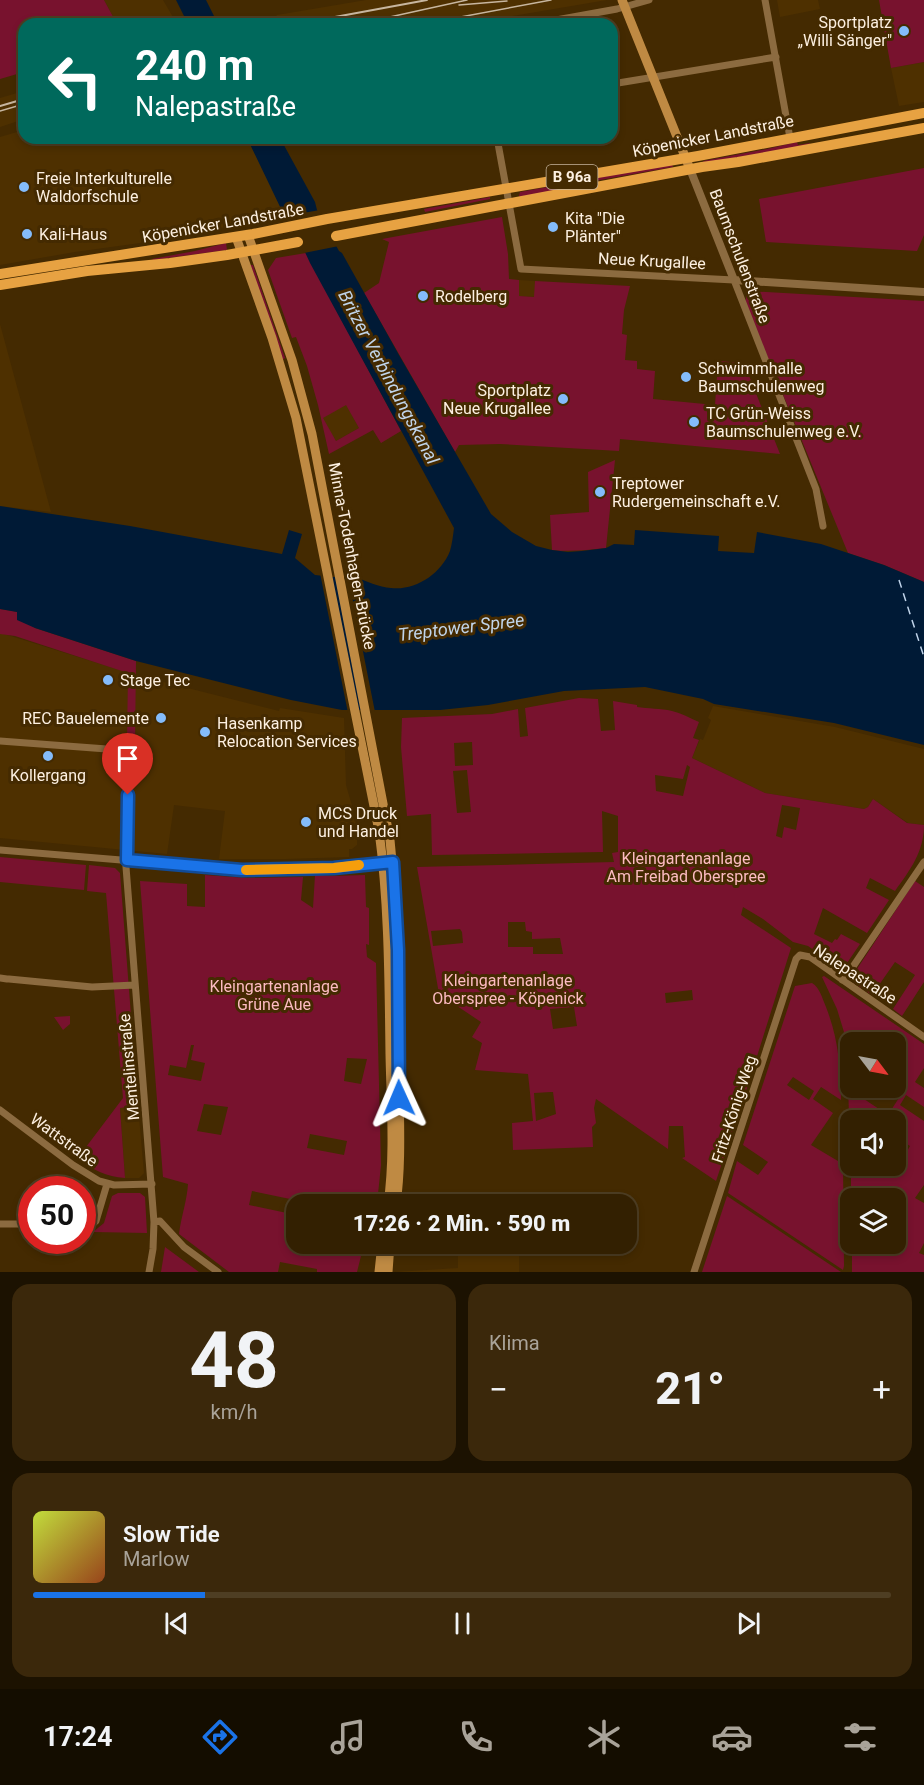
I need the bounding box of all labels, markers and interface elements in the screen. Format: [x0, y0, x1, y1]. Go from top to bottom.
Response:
place label: Sportplatz „Willi Sänger" [798, 13, 892, 50]
marker: Sportplatz „Willi Sänger" [897, 24, 911, 38]
text: 240 m [135, 41, 254, 90]
icon: left [36, 42, 114, 120]
text: Nalepastraße [135, 91, 296, 123]
street label: Köpenicker Landstraße [631, 111, 795, 161]
road number: B 96a [546, 165, 598, 189]
place label: Freie Interkulturelle Waldorfschule [36, 169, 172, 206]
marker: Freie Interkulturelle Waldorfschule [17, 180, 31, 194]
street label: Baumschulenstraße [706, 186, 774, 326]
street label: Köpenicker Landstraße [141, 199, 305, 247]
place label: Kita "Die Plänter" [565, 209, 625, 246]
marker: Kita "Die Plänter" [546, 220, 560, 234]
place label: Kali-Haus [39, 225, 107, 244]
marker: Kali-Haus [20, 227, 34, 241]
street label: Neue Krugallee [598, 249, 706, 273]
water label: Britzer Verbindungskanal [334, 286, 444, 468]
place label: Rodelberg [435, 287, 507, 306]
marker: Rodelberg [416, 289, 430, 303]
place label: Schwimmhalle Baumschulenweg [698, 359, 825, 396]
marker: Schwimmhalle Baumschulenweg [679, 370, 693, 384]
place label: Sportplatz Neue Krugallee [443, 381, 551, 418]
marker: Sportplatz Neue Krugallee [556, 392, 570, 406]
place label: TC Grün-Weiss Baumschulenweg e.V. [706, 404, 862, 441]
marker: TC Grün-Weiss Baumschulenweg e.V. [687, 415, 701, 429]
street label: Minna-Todenhagen-Brücke [325, 461, 379, 651]
place label: Treptower Rudergemeinschaft e.V. [612, 474, 780, 511]
marker: Treptower Rudergemeinschaft e.V. [593, 485, 607, 499]
water label: Treptower Spree [397, 609, 525, 645]
place label: Stage Tec [120, 671, 190, 690]
marker: Stage Tec [101, 673, 115, 687]
place label: REC Bauelemente [22, 709, 149, 728]
marker: REC Bauelemente [154, 711, 168, 725]
place label: Hasenkamp Relocation Services [217, 714, 357, 751]
marker: Hasenkamp Relocation Services [198, 725, 212, 739]
pin [102, 733, 153, 795]
icon: arrive [111, 742, 144, 775]
marker: Kollergang [41, 749, 55, 763]
place label: Kollergang [10, 766, 86, 785]
place label: MCS Druck und Handel [318, 804, 399, 841]
marker: MCS Druck und Handel [299, 815, 313, 829]
park label: Kleingartenanlage Am Freibad Oberspree [607, 849, 765, 886]
street label: Nalepastraße [810, 940, 900, 1008]
park label: Kleingartenanlage Oberspree - Köpenick [432, 971, 585, 1008]
park label: Kleingartenanlage Grüne Aue [210, 977, 338, 1014]
street label: Mentelinstraße [115, 1013, 143, 1121]
north arrow [840, 1032, 906, 1098]
map controls [840, 1032, 906, 1254]
street label: Fritz-König-Weg [708, 1053, 760, 1165]
position arrow [367, 1066, 431, 1130]
street label: Wattstraße [27, 1109, 101, 1171]
button: sound [840, 1110, 906, 1176]
speed limit sign: 50 [18, 1176, 96, 1254]
button: layers [840, 1188, 906, 1254]
text: 17:26 · 2 Min. · 590 m [353, 1211, 570, 1236]
text: 48 [189, 1315, 279, 1406]
text: Klima [489, 1331, 540, 1355]
text: 21° [655, 1362, 725, 1415]
text: − [489, 1370, 508, 1409]
text: + [872, 1370, 891, 1409]
text: km/h [211, 1400, 257, 1424]
text: Slow Tide [123, 1522, 220, 1547]
text: Marlow [123, 1547, 189, 1571]
icon: previous [160, 1607, 193, 1640]
icon: pause [446, 1607, 479, 1640]
icon: next [732, 1607, 765, 1640]
icon: directions [199, 1716, 241, 1758]
icon: music [327, 1716, 369, 1758]
icon: phone [455, 1716, 497, 1758]
icon: climate [583, 1716, 625, 1758]
icon: car [711, 1716, 753, 1758]
icon: filters [839, 1716, 881, 1758]
text: 17:24 [43, 1721, 113, 1753]

